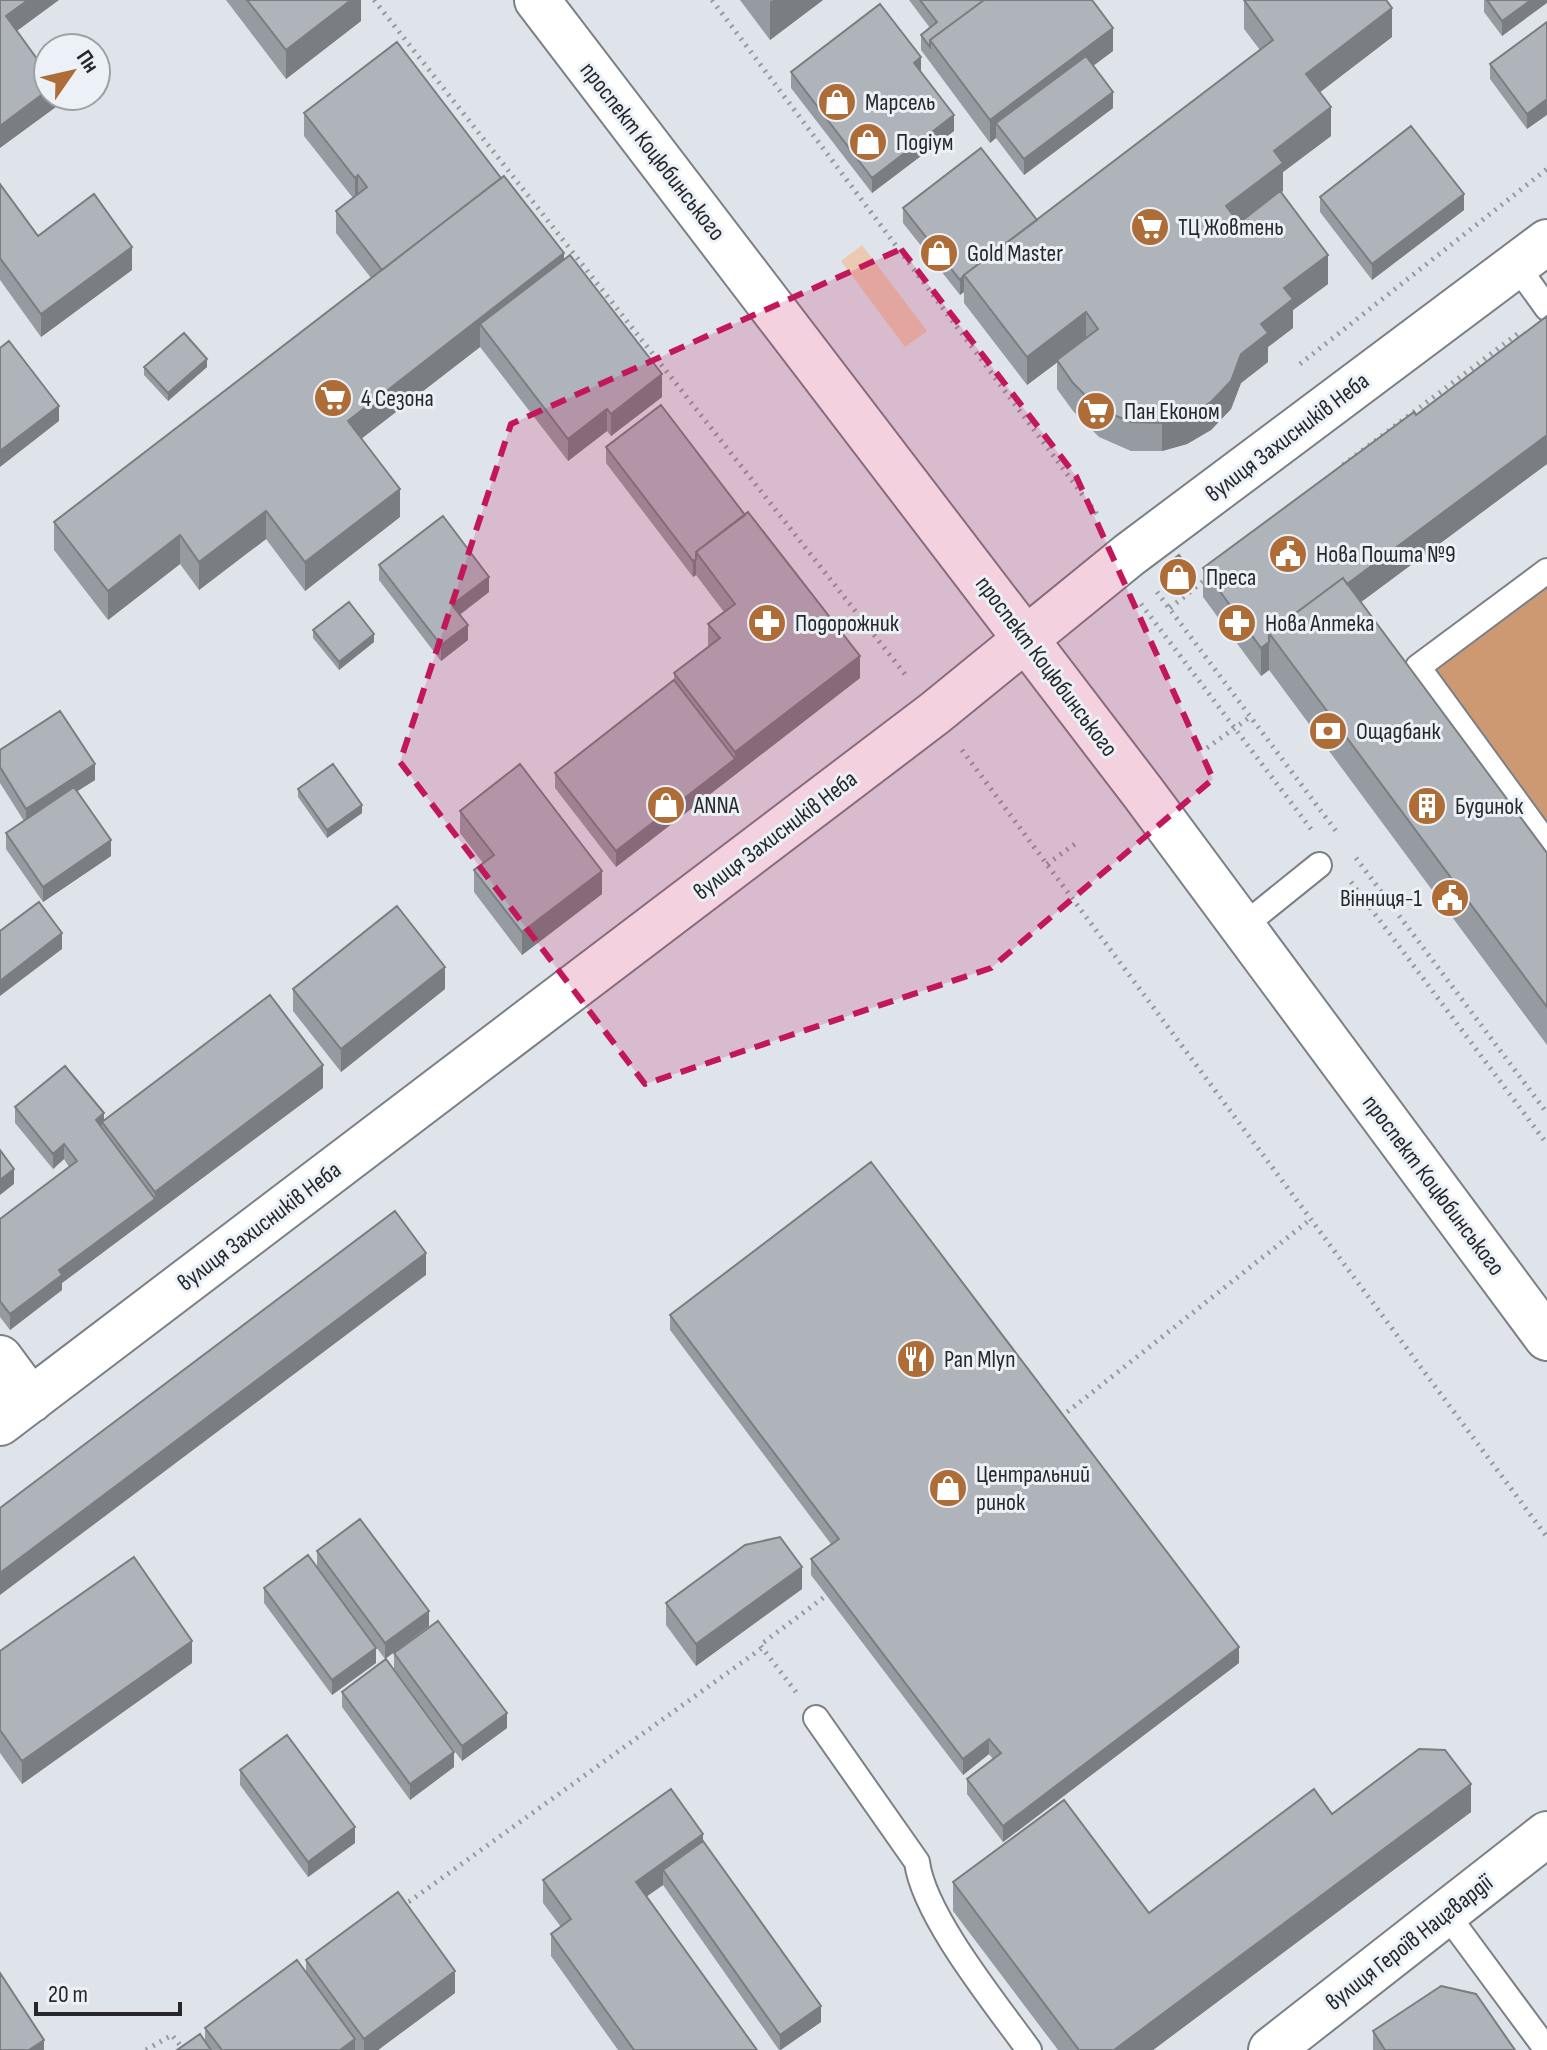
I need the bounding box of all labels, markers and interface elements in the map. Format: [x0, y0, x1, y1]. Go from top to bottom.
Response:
north arrow [32, 32, 112, 112]
text: Пн [70, 45, 104, 78]
street label: проспект Коцюбинського [574, 56, 731, 246]
shop icon: Марсель [816, 81, 858, 123]
place label: Марсель [865, 88, 935, 117]
shop icon: Подіум [847, 121, 889, 163]
place label: Подіум [896, 128, 954, 157]
supermarket icon: ТЦ Жовтень [1129, 206, 1171, 248]
place label: ТЦ Жовтень [1178, 213, 1284, 242]
shop icon: Gold Master [918, 232, 960, 274]
place label: Gold Master [967, 239, 1063, 268]
street label: вулиця Захисників Неба [1200, 366, 1375, 508]
supermarket icon: 4 Сезона [312, 377, 354, 419]
place label: 4 Сезона [361, 384, 434, 413]
supermarket icon: Пан Економ [1075, 390, 1117, 432]
place label: Пан Економ [1124, 397, 1220, 426]
public building icon: Нова Пошта №9 [1267, 533, 1309, 575]
place label: Нова Пошта №9 [1316, 540, 1456, 569]
shop icon: Преса [1157, 556, 1199, 598]
place label: Преса [1206, 563, 1256, 592]
street label: проспект Коцюбинського [969, 570, 1124, 762]
pharmacy icon: Подорожник [746, 602, 788, 644]
pharmacy icon: Нова Аптека [1216, 602, 1258, 644]
place label: Подорожник [795, 609, 900, 638]
place label: Нова Аптека [1265, 609, 1374, 638]
bank icon: Ощадбанк [1307, 710, 1349, 752]
place label: Ощадбанк [1356, 717, 1442, 746]
street label: вулиця Захисників Неба [688, 764, 863, 906]
shop icon: ANNA [645, 784, 687, 826]
building icon: Будинок [1406, 785, 1448, 827]
place label: ANNA [693, 791, 740, 820]
place label: Будинок [1455, 792, 1524, 821]
public building icon: Вінниця-1 [1429, 877, 1471, 919]
place label: Вінниця-1 [1340, 884, 1423, 913]
street label: проспект Коцюбинського [1356, 1089, 1511, 1281]
street label: вулиця Захисників Неба [172, 1155, 347, 1297]
restaurant icon: Pan Mlyn [895, 1338, 937, 1380]
place label: Pan Mlyn [944, 1345, 1015, 1374]
place label: Центральний ринок [976, 1460, 1090, 1517]
shop icon: Центральний ринок [927, 1467, 969, 1509]
street label: вулиця Героїв Нацгвардії [1320, 1868, 1499, 2017]
scale bar [36, 1966, 180, 2016]
text: 20 m [48, 1980, 88, 2009]

